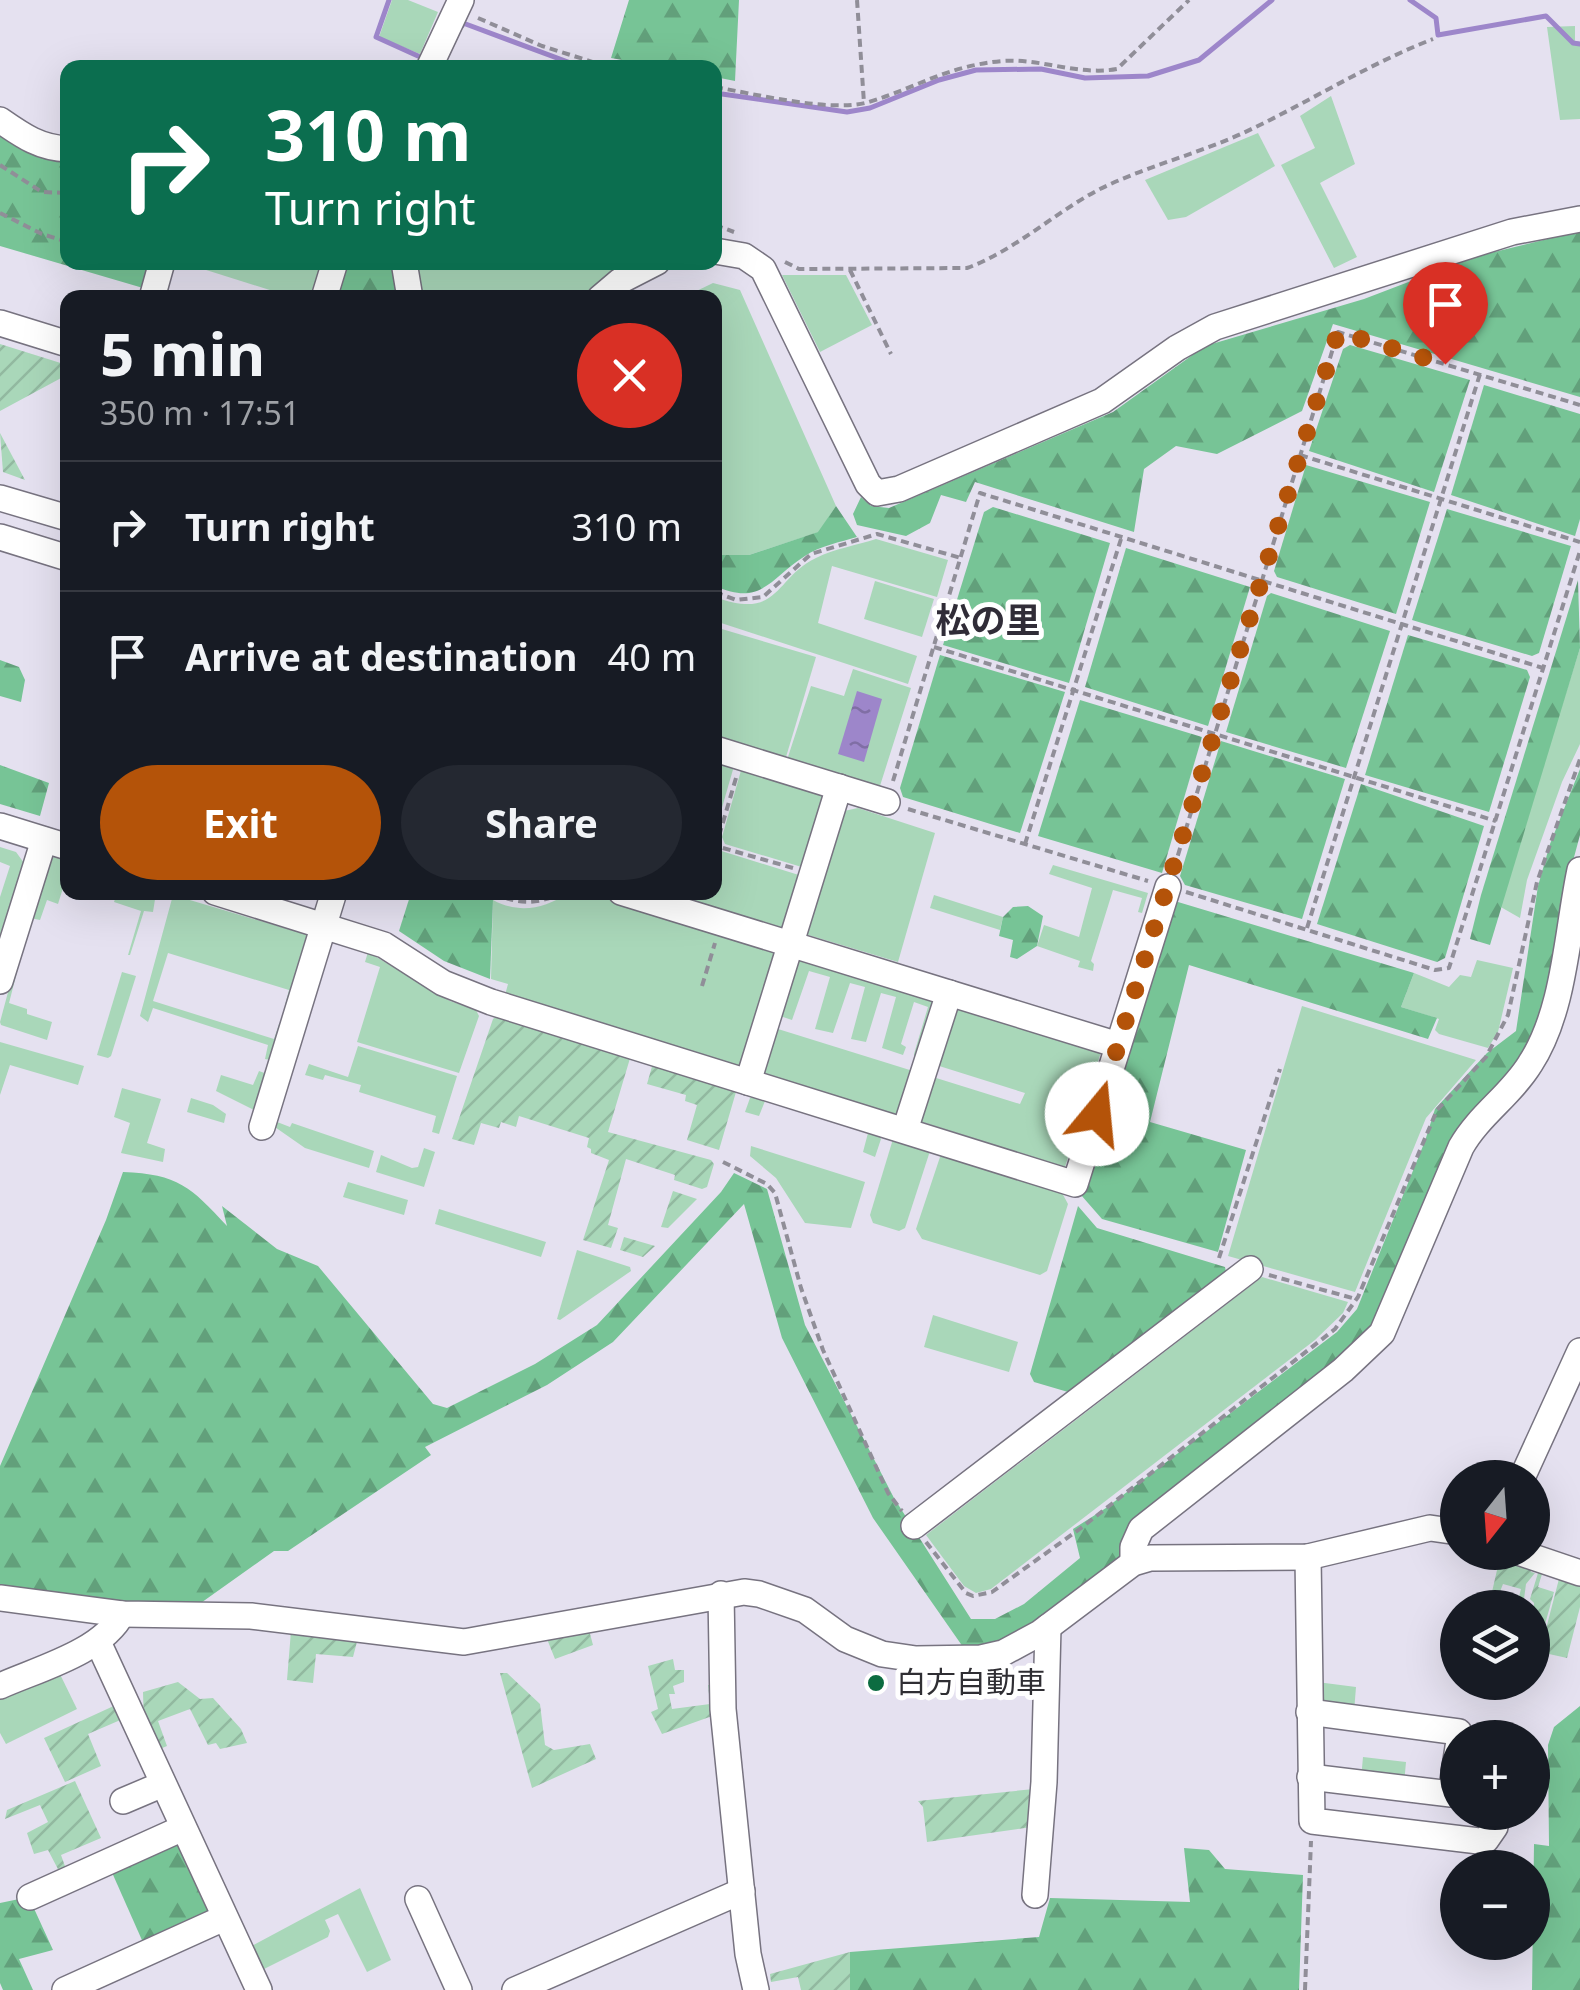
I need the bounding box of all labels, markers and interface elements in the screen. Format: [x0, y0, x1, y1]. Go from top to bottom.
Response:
text: 310 m [265, 86, 472, 182]
icon: right [100, 100, 230, 230]
text: Turn right [265, 177, 476, 238]
pin [1403, 262, 1488, 365]
icon: arrive [1418, 277, 1473, 332]
text: 5 min [100, 312, 265, 394]
button: close [577, 323, 682, 428]
text: 350 m · 17:51 [100, 391, 300, 434]
icon: right [100, 499, 155, 554]
text: Turn right [185, 500, 375, 552]
text: 310 m [571, 500, 682, 552]
district label: 松の里 [935, 596, 1041, 643]
icon: arrive [100, 629, 155, 684]
text: Arrive at destination [185, 630, 577, 682]
text: 40 m [607, 630, 696, 682]
button: Exit [100, 765, 381, 880]
button: Share [401, 765, 682, 880]
position arrow [1045, 1062, 1149, 1166]
north arrow [1440, 1460, 1550, 1570]
map controls [1440, 1460, 1550, 1960]
button: layers [1440, 1590, 1550, 1700]
place label: 白方自動車 [896, 1661, 1046, 1702]
marker: 白方自動車 [865, 1672, 887, 1694]
button: + [1440, 1720, 1550, 1830]
button: − [1440, 1850, 1550, 1960]

